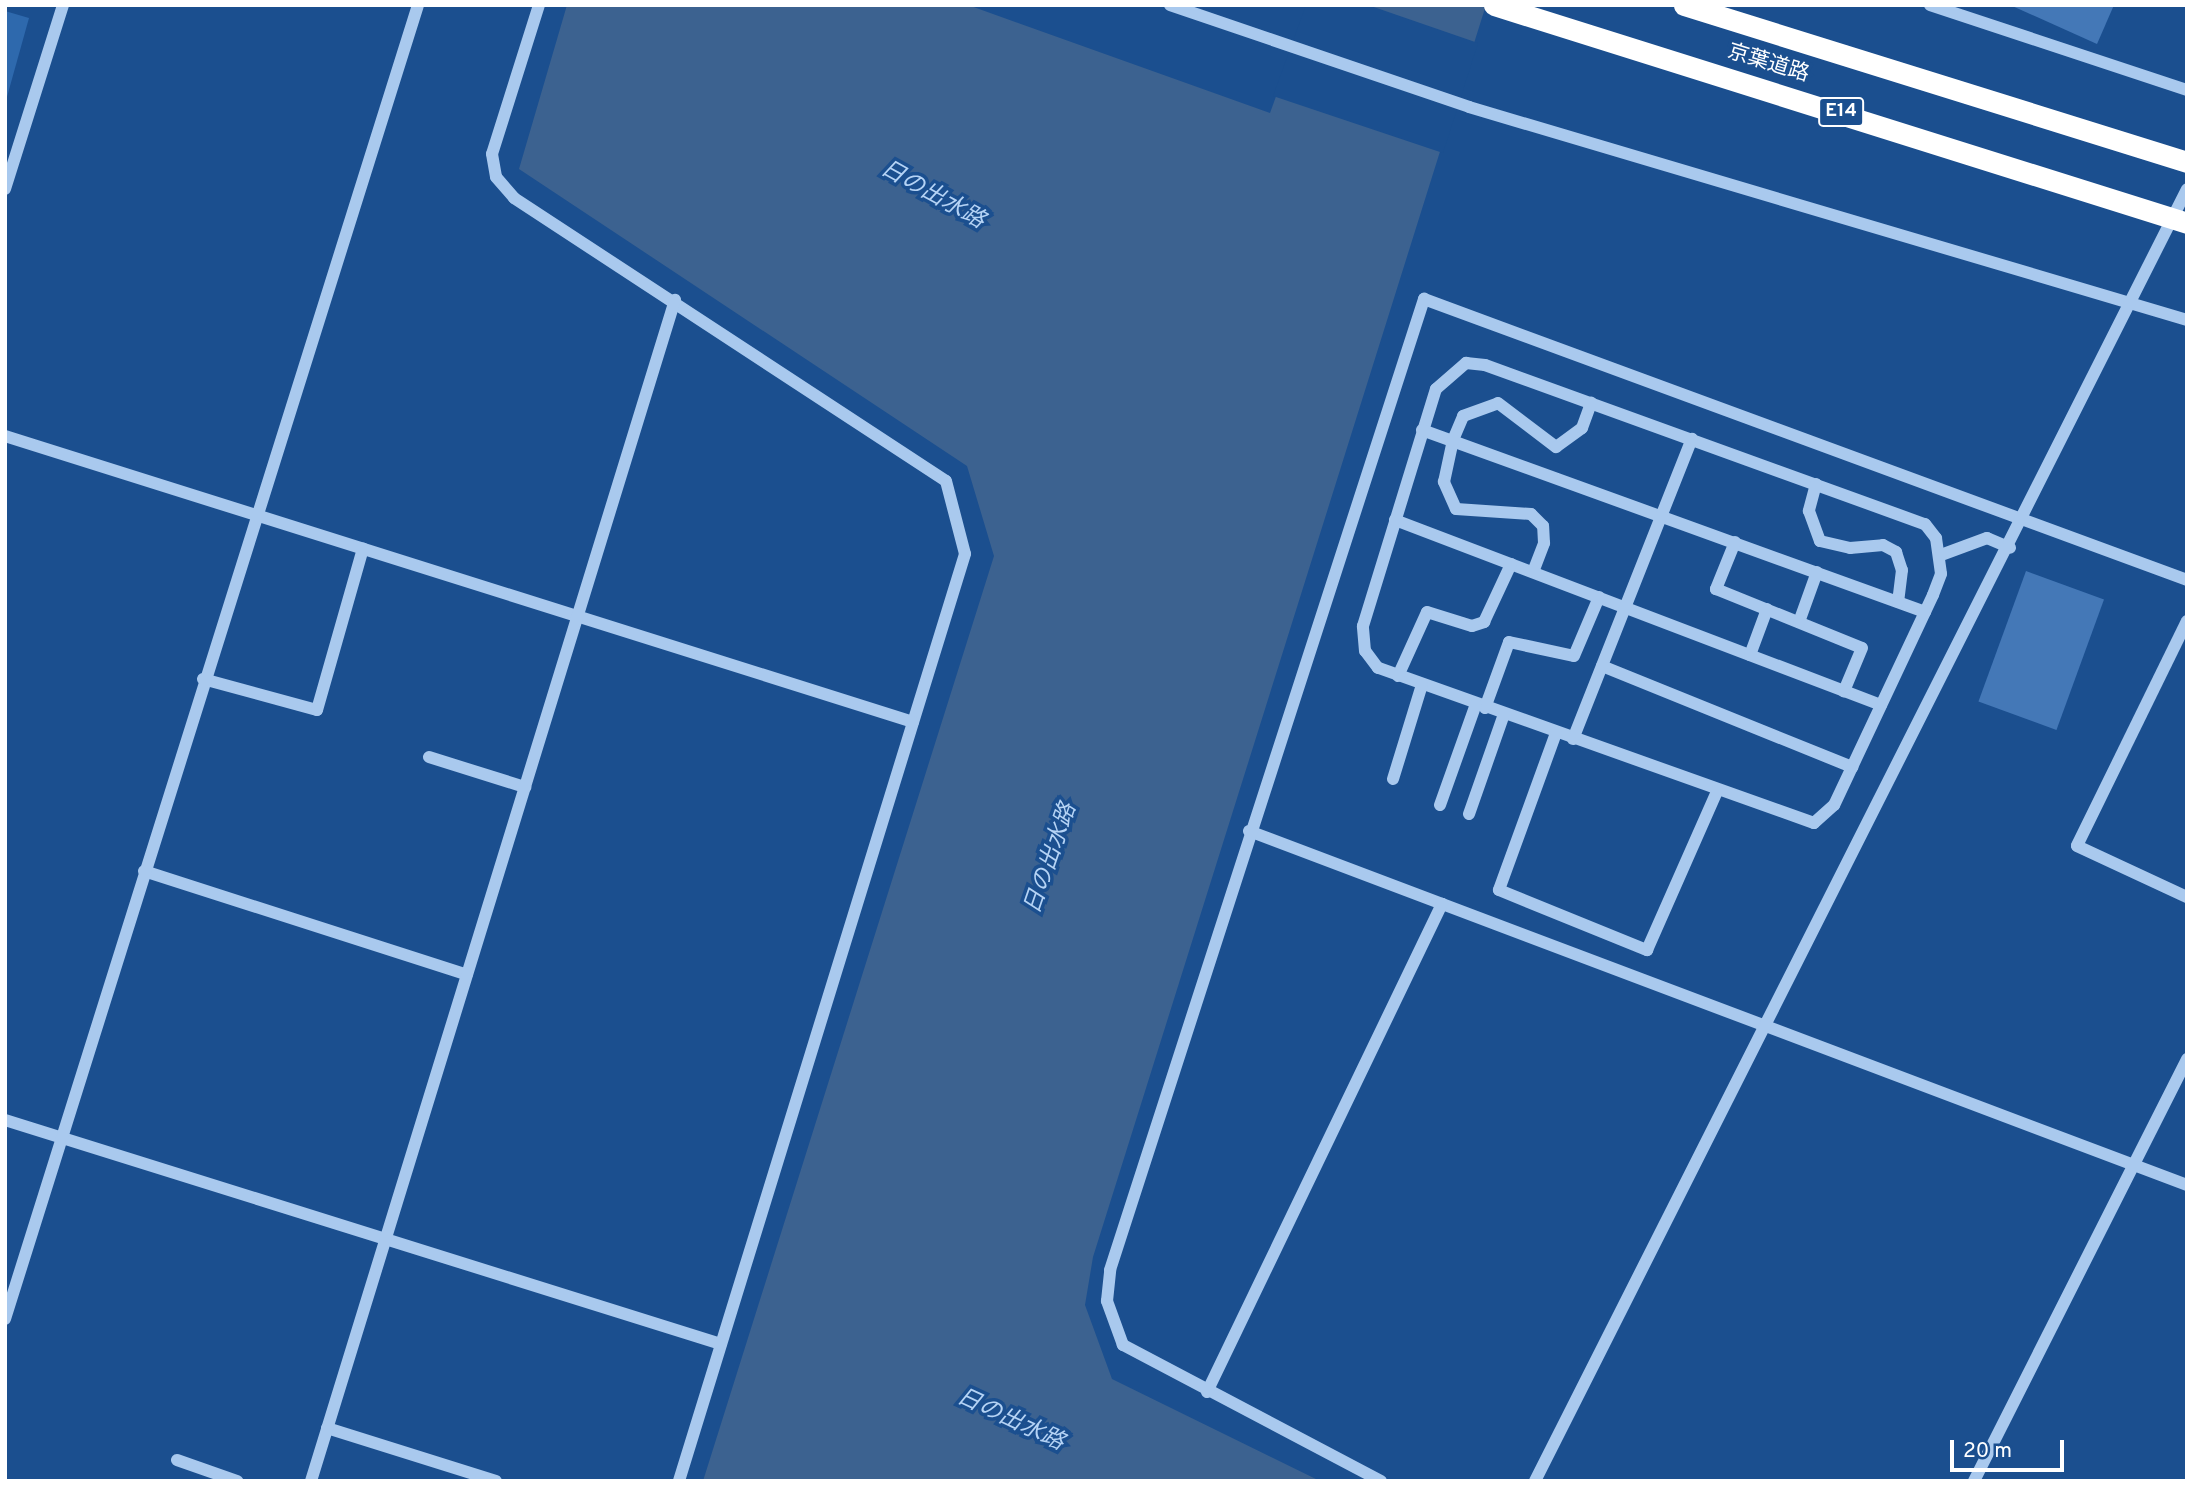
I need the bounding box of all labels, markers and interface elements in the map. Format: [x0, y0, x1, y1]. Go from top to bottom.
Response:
street label: 京葉道路 [1724, 40, 1812, 88]
road number: E14 [1816, 96, 1866, 128]
water label: 日の出水路 [875, 156, 989, 236]
water label: 日の出水路 [1020, 800, 1084, 918]
water label: 日の出水路 [952, 1384, 1068, 1458]
scale bar [1954, 1426, 2068, 1470]
text: 20 m [1963, 1438, 2012, 1465]

